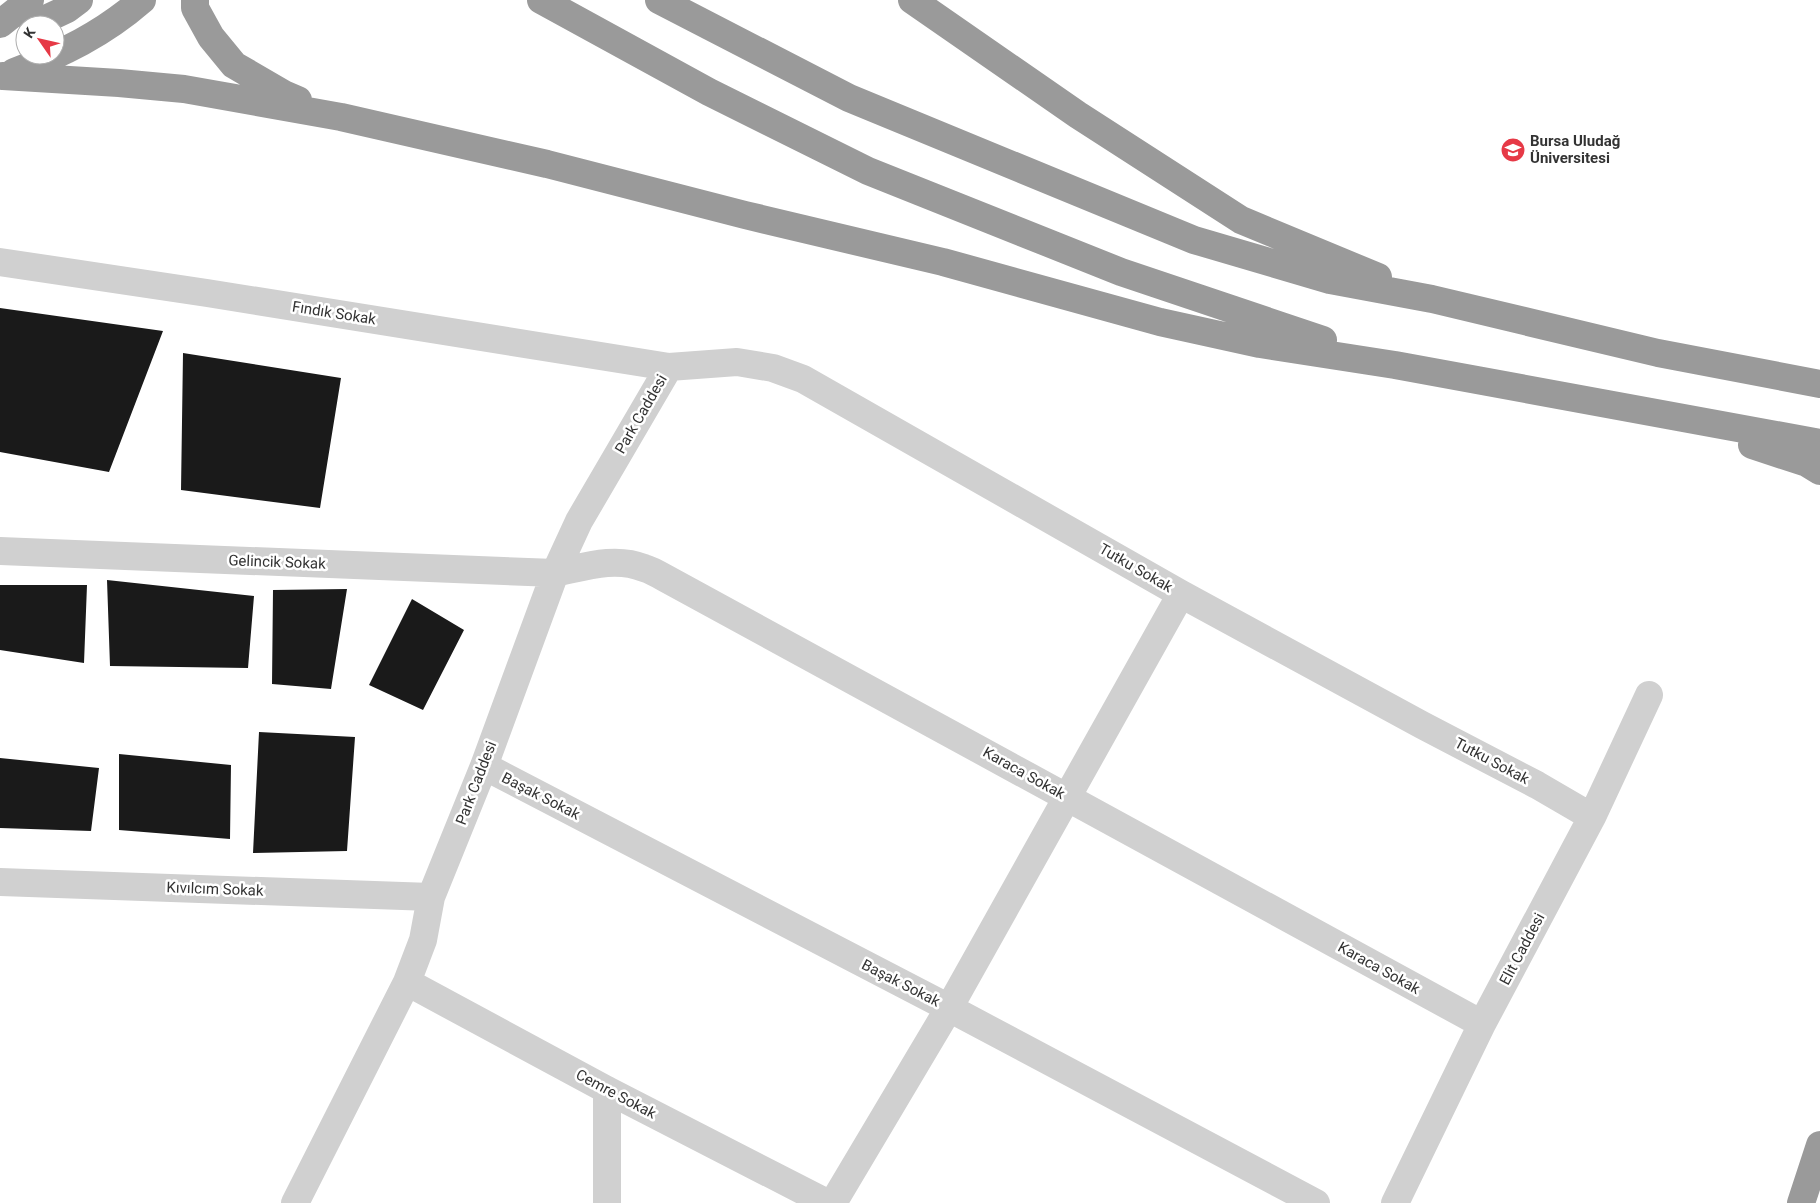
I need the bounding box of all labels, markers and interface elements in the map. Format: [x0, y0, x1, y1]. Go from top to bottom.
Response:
north arrow [15, 15, 65, 65]
text: K [20, 24, 38, 41]
place label: Bursa Uludağ Üniversitesi [1530, 132, 1620, 167]
school or university icon: Bursa Uludağ Üniversitesi [1500, 137, 1526, 163]
street label: Fındık Sokak [291, 297, 378, 329]
street label: Park Caddesi [611, 371, 671, 457]
street label: Tutku Sokak [1096, 540, 1176, 596]
street label: Gelincik Sokak [228, 551, 326, 573]
street label: Tutku Sokak [1452, 734, 1533, 788]
street label: Park Caddesi [452, 739, 500, 827]
street label: Karaca Sokak [980, 743, 1069, 803]
street label: Başak Sokak [499, 769, 584, 824]
street label: Kıvılcım Sokak [166, 878, 264, 900]
street label: Elit Caddesi [1496, 910, 1548, 988]
street label: Karaca Sokak [1335, 938, 1424, 998]
street label: Başak Sokak [859, 956, 944, 1011]
street label: Cemre Sokak [573, 1065, 660, 1123]

